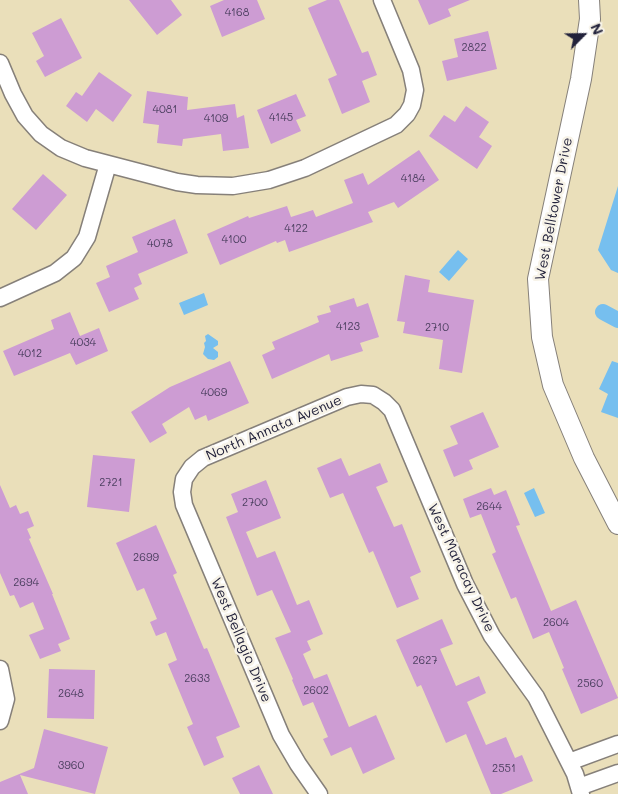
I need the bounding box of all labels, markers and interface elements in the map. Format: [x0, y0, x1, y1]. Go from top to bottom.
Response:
house number: 4168 [225, 6, 249, 20]
north arrow [558, 10, 608, 60]
text: N [586, 20, 608, 38]
house number: 2822 [461, 41, 487, 55]
house number: 4081 [153, 103, 177, 117]
house number: 4145 [269, 111, 293, 125]
house number: 4109 [204, 112, 228, 126]
street label: West Belltower Drive [532, 136, 576, 282]
house number: 4184 [401, 172, 425, 186]
house number: 4122 [284, 222, 308, 236]
house number: 4100 [222, 233, 246, 247]
house number: 4078 [147, 237, 173, 251]
house number: 4123 [336, 320, 360, 334]
house number: 2710 [425, 321, 449, 335]
house number: 4034 [70, 336, 96, 350]
house number: 4012 [18, 347, 42, 361]
house number: 4069 [201, 386, 227, 400]
street label: North Annata Avenue [204, 392, 344, 464]
house number: 2721 [99, 476, 123, 490]
house number: 2700 [242, 496, 268, 510]
house number: 2644 [476, 500, 502, 514]
street label: West Maracay Drive [424, 501, 498, 635]
house number: 2699 [133, 551, 159, 565]
street label: West Bellagio Drive [207, 575, 275, 705]
house number: 2694 [13, 576, 39, 590]
house number: 2604 [543, 616, 569, 630]
house number: 2627 [412, 654, 438, 668]
house number: 2633 [184, 672, 210, 686]
house number: 2560 [577, 677, 603, 691]
house number: 2602 [303, 684, 329, 698]
house number: 2648 [58, 687, 84, 701]
house number: 3960 [58, 759, 84, 773]
house number: 2551 [492, 762, 516, 776]

